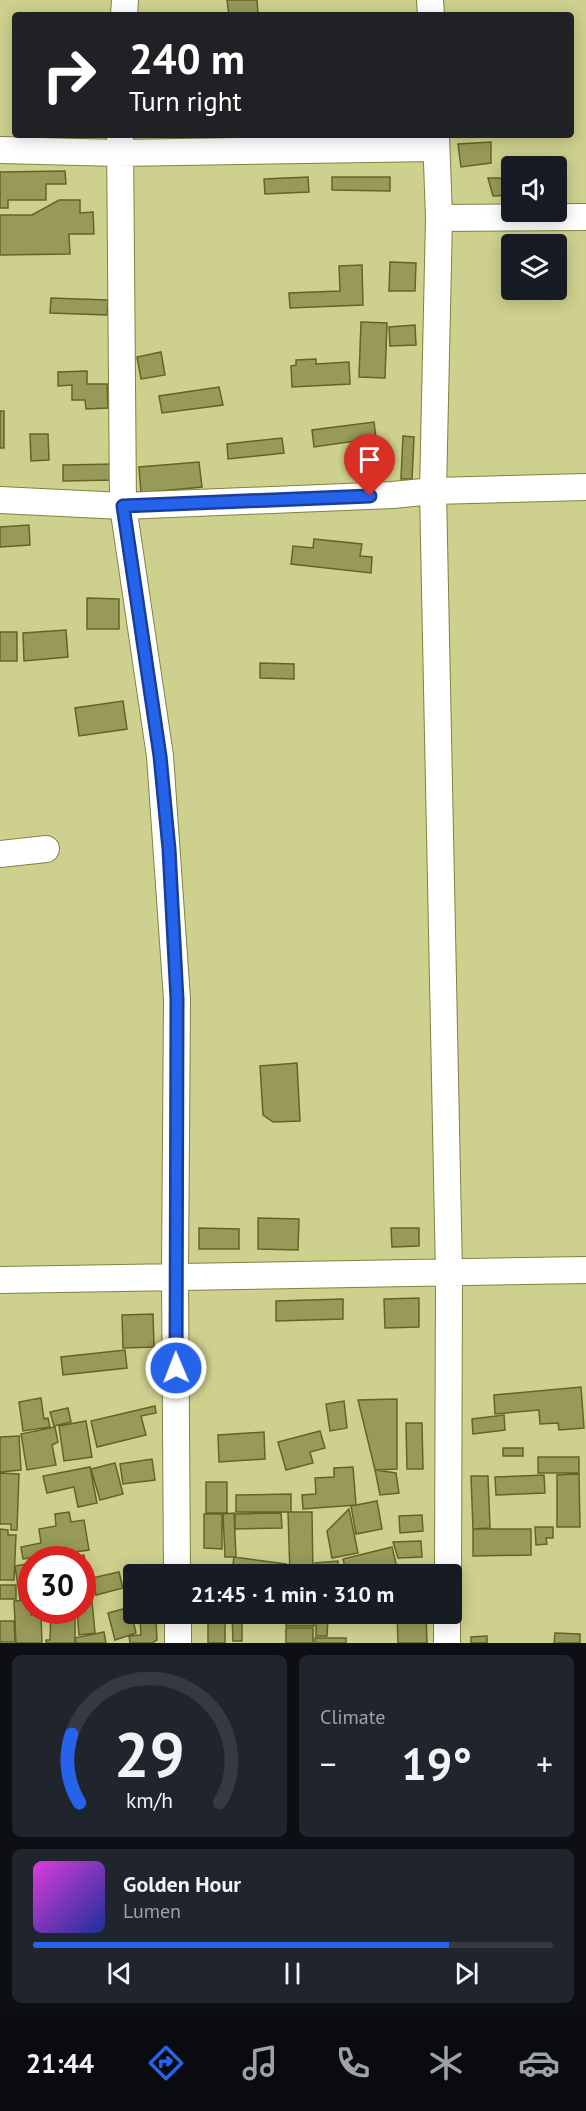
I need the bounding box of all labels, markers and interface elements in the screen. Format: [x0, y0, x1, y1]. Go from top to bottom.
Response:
text: 240 m [129, 31, 245, 86]
icon: right [30, 36, 108, 114]
text: Turn right [129, 84, 242, 118]
map controls [501, 156, 567, 300]
button: sound [501, 156, 567, 222]
button: layers [501, 234, 567, 300]
pin [344, 434, 395, 496]
icon: arrive [353, 443, 386, 476]
position arrow [144, 1336, 208, 1400]
speed limit sign: 30 [18, 1546, 96, 1624]
text: 21:45 · 1 min · 310 m [191, 1580, 394, 1608]
text: Climate [320, 1704, 386, 1730]
text: 29 [114, 1713, 185, 1794]
text: 19° [401, 1734, 472, 1792]
text: − [320, 1742, 337, 1785]
text: + [536, 1742, 553, 1785]
text: km/h [126, 1786, 173, 1814]
text: Golden Hour [123, 1870, 241, 1898]
text: Lumen [123, 1898, 181, 1924]
icon: previous [103, 1957, 136, 1990]
icon: pause [276, 1957, 309, 1990]
icon: next [450, 1957, 483, 1990]
icon: directions [145, 2042, 187, 2084]
icon: music [239, 2042, 281, 2084]
icon: phone [332, 2042, 374, 2084]
icon: climate [425, 2042, 467, 2084]
icon: car [518, 2042, 560, 2084]
text: 21:44 [26, 2046, 94, 2080]

